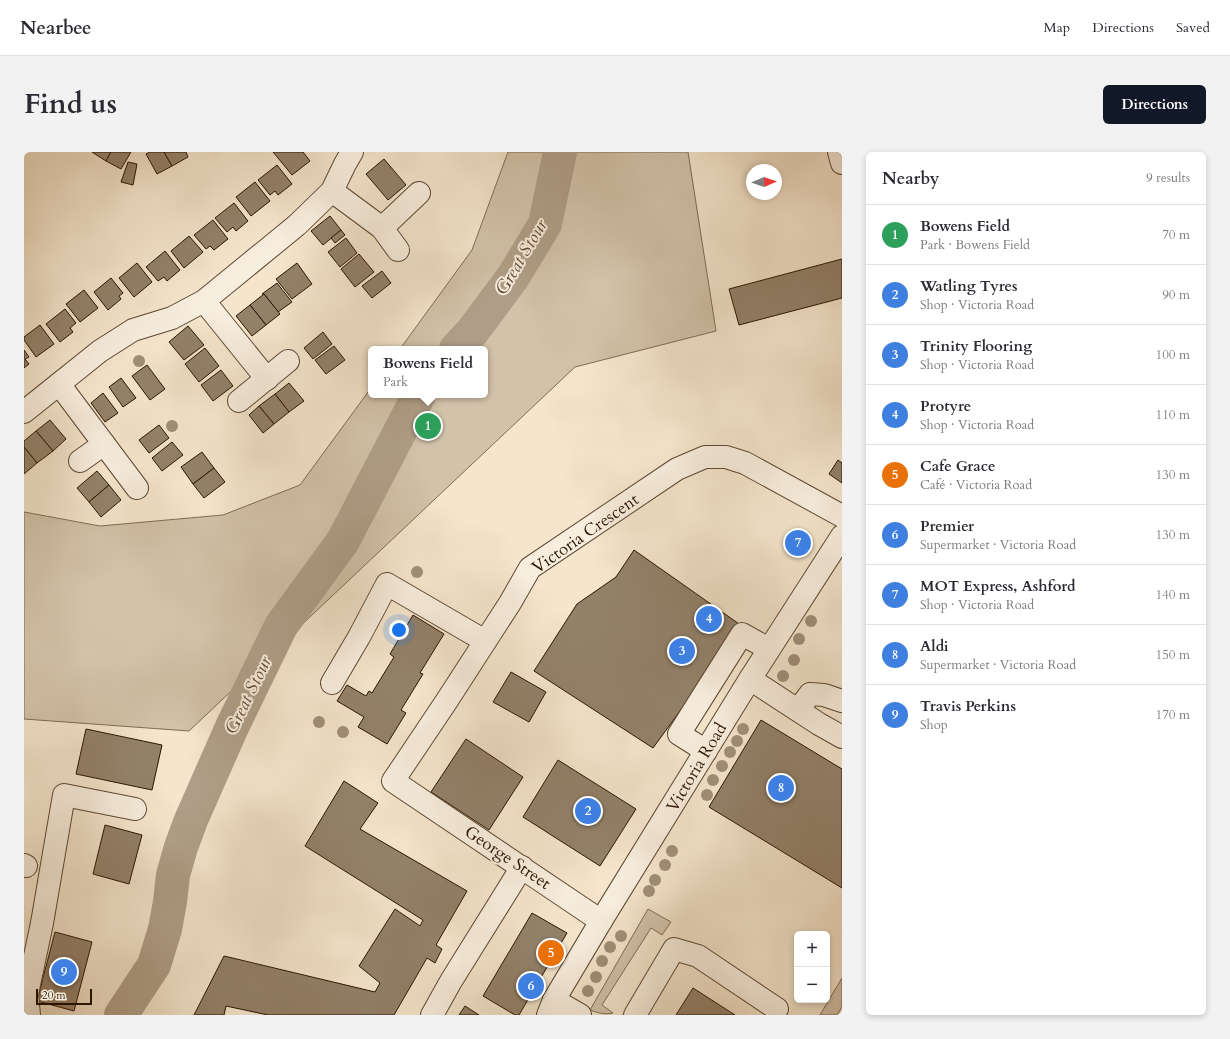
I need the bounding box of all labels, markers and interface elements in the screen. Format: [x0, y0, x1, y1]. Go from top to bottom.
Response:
text: Nearbee [20, 15, 91, 41]
text: Map [1044, 18, 1070, 37]
text: Directions [1092, 18, 1154, 37]
text: Saved [1176, 18, 1210, 37]
text: Find us [24, 85, 117, 123]
button: Directions [1103, 85, 1206, 124]
north arrow [746, 164, 782, 200]
text: Nearby [882, 167, 939, 190]
text: 9 results [1146, 169, 1190, 187]
water label: Great Stour [489, 214, 554, 299]
text: Bowens Field [920, 216, 1010, 236]
text: 1 [892, 226, 898, 244]
text: 70 m [1162, 226, 1190, 244]
text: Park · Bowens Field [920, 236, 1030, 254]
text: Watling Tyres [920, 276, 1017, 296]
text: 2 [892, 286, 898, 304]
text: 90 m [1162, 286, 1190, 304]
text: Shop · Victoria Road [920, 296, 1034, 314]
text: Trinity Flooring [920, 336, 1032, 356]
popup [368, 346, 488, 398]
text: 3 [892, 346, 898, 364]
text: 100 m [1156, 346, 1190, 364]
text: Bowens Field [383, 353, 473, 373]
text: Shop · Victoria Road [920, 356, 1034, 374]
text: Park [383, 373, 408, 391]
text: Protyre [920, 396, 971, 416]
text: 4 [892, 406, 898, 424]
text: 110 m [1156, 406, 1190, 424]
pin: 1 [415, 411, 441, 441]
text: Shop · Victoria Road [920, 416, 1034, 434]
text: Cafe Grace [920, 456, 995, 476]
text: 5 [892, 466, 898, 484]
text: 130 m [1156, 466, 1190, 484]
text: Café · Victoria Road [920, 476, 1032, 494]
street label: Victoria Crescent [527, 488, 644, 579]
text: Premier [920, 516, 974, 536]
text: 6 [892, 526, 898, 544]
text: 130 m [1156, 526, 1190, 544]
pin: 7 [785, 528, 811, 558]
text: Supermarket · Victoria Road [920, 536, 1076, 554]
text: MOT Express, Ashford [920, 576, 1075, 596]
text: 7 [892, 586, 898, 604]
text: 140 m [1156, 586, 1190, 604]
text: Shop · Victoria Road [920, 596, 1034, 614]
pin: 4 [696, 604, 722, 634]
your location [389, 620, 409, 640]
pin: 3 [669, 636, 695, 666]
text: Aldi [920, 636, 949, 656]
text: 8 [892, 646, 898, 664]
text: 150 m [1156, 646, 1190, 664]
water label: Great Stour [219, 651, 278, 738]
text: Supermarket · Victoria Road [920, 656, 1076, 674]
text: Travis Perkins [920, 696, 1016, 716]
text: 9 [892, 706, 898, 724]
text: 170 m [1156, 706, 1190, 724]
text: Shop [920, 716, 948, 734]
street label: Victoria Road [661, 719, 732, 816]
pin: 8 [768, 773, 794, 803]
pin: 2 [575, 796, 601, 826]
street label: George Street [460, 820, 556, 895]
map controls [794, 931, 830, 1003]
button: + [794, 931, 830, 967]
pin: 5 [538, 938, 564, 968]
pin: 9 [51, 957, 77, 987]
button: − [794, 967, 830, 1003]
pin: 6 [518, 971, 544, 1001]
scale bar [36, 987, 92, 1006]
text: 20 m [42, 988, 66, 1003]

